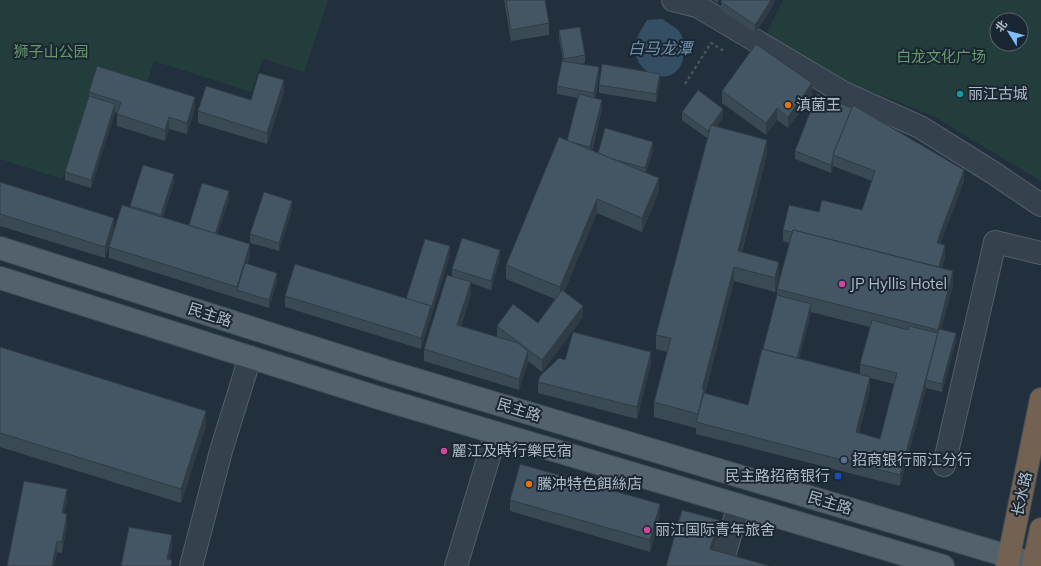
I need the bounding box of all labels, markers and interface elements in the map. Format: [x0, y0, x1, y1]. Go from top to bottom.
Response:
north arrow [989, 12, 1029, 52]
text: 北 [992, 17, 1010, 35]
water label: 白马龙潭 [628, 38, 695, 58]
park label: 狮子山公园 [13, 42, 89, 61]
park label: 白龙文化广场 [896, 47, 986, 66]
place label: 丽江古城 [968, 84, 1028, 103]
marker: 丽江古城 [955, 89, 965, 99]
place label: 滇菌王 [796, 95, 841, 114]
marker: 滇菌王 [783, 100, 793, 110]
place label: JP Hyllis Hotel [850, 274, 947, 293]
marker: JP Hyllis Hotel [837, 279, 847, 289]
street label: 民主路 [186, 299, 234, 331]
street label: 民主路 [495, 394, 543, 425]
place label: 麗江及時行樂民宿 [452, 441, 572, 460]
marker: 麗江及時行樂民宿 [439, 446, 449, 456]
place label: 招商银行丽江分行 [852, 450, 972, 469]
marker: 招商银行丽江分行 [839, 455, 849, 465]
place label: 民主路招商银行 [725, 466, 830, 485]
street label: 长水路 [1008, 470, 1035, 518]
marker: 民主路招商银行 [833, 471, 843, 481]
place label: 騰冲特色餌絲店 [537, 474, 642, 493]
marker: 騰冲特色餌絲店 [524, 479, 534, 489]
street label: 民主路 [806, 487, 854, 518]
place label: 丽江国际青年旅舍 [655, 520, 775, 539]
marker: 丽江国际青年旅舍 [642, 525, 652, 535]

